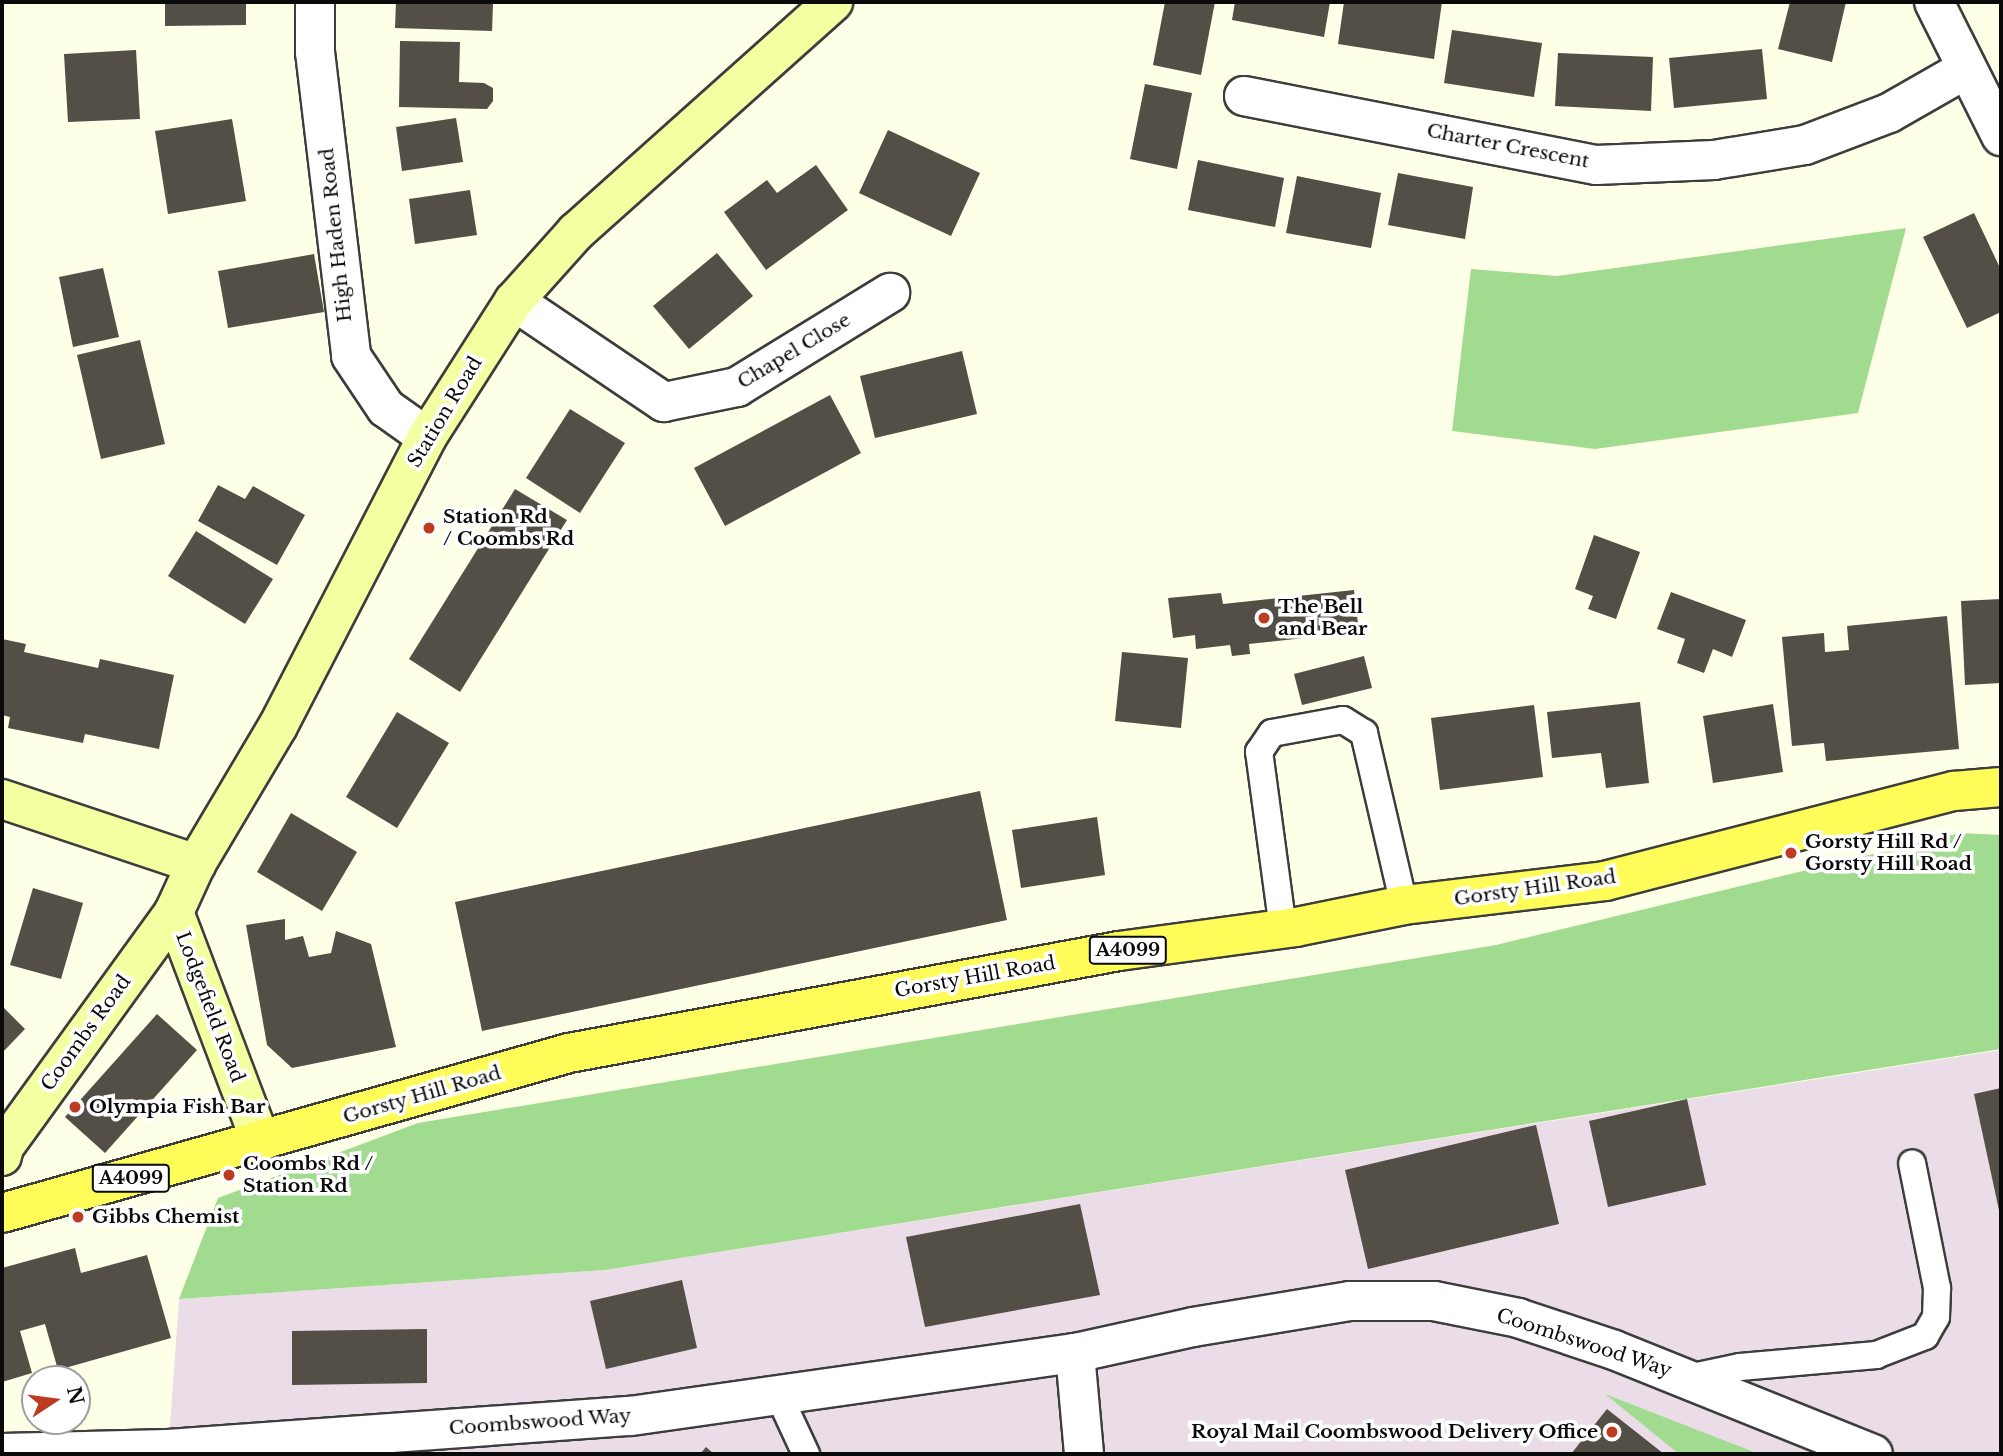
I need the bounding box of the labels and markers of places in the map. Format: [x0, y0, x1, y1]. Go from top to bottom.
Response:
place label: Station Rd / Coombs Rd [443, 506, 574, 550]
marker: Station Rd / Coombs Rd [421, 520, 437, 536]
place label: The Bell and Bear [1278, 596, 1368, 640]
marker: The Bell and Bear [1256, 610, 1272, 626]
place label: Gorsty Hill Rd / Gorsty Hill Road [1805, 831, 1972, 875]
marker: Gorsty Hill Rd / Gorsty Hill Road [1783, 845, 1799, 861]
place label: Olympia Fish Bar [89, 1096, 265, 1118]
marker: Olympia Fish Bar [67, 1099, 83, 1115]
place label: Coombs Rd / Station Rd [243, 1153, 374, 1197]
marker: Coombs Rd / Station Rd [221, 1167, 237, 1183]
place label: Gibbs Chemist [92, 1206, 239, 1228]
marker: Gibbs Chemist [70, 1209, 86, 1225]
place label: Royal Mail Coombswood Delivery Office [1191, 1421, 1598, 1443]
marker: Royal Mail Coombswood Delivery Office [1604, 1424, 1620, 1440]

